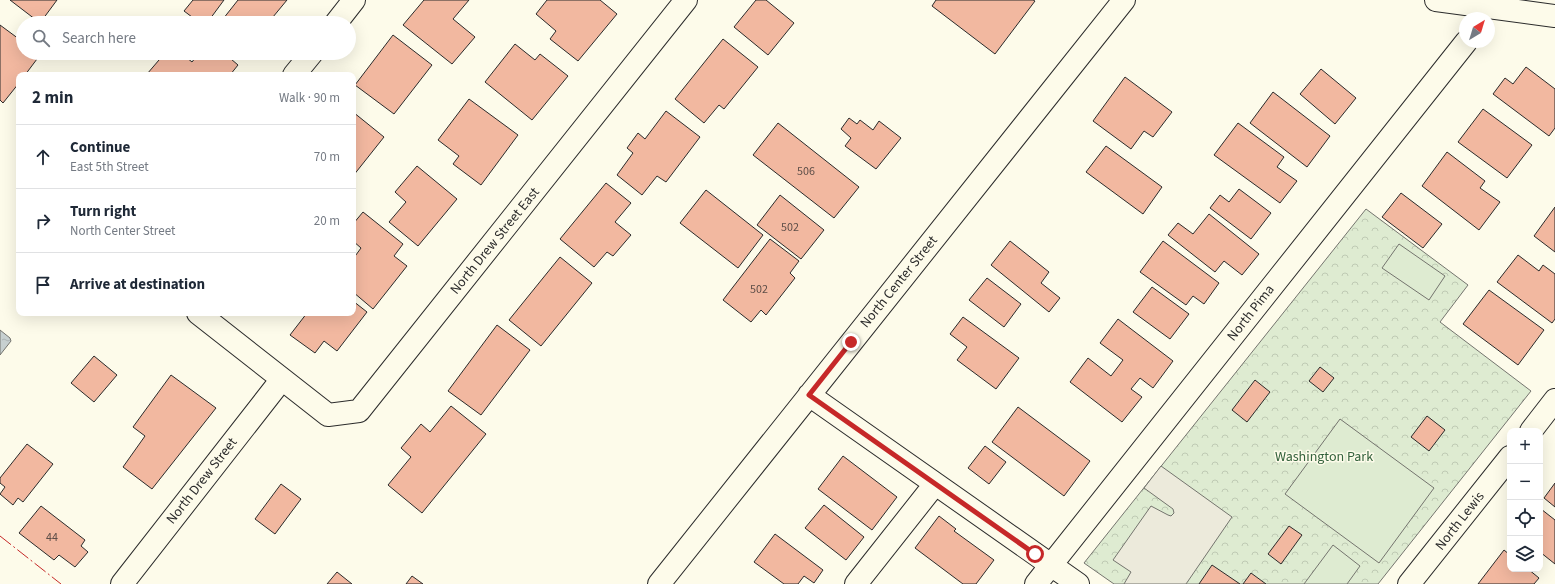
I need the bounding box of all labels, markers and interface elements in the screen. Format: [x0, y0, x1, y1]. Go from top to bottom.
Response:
north arrow [1459, 12, 1495, 48]
search box [16, 16, 356, 60]
icon: search [30, 27, 52, 49]
text: Search here [62, 28, 136, 49]
text: 2 min [32, 86, 73, 110]
text: Walk · 90 m [279, 89, 340, 107]
text: Continue [70, 137, 130, 158]
icon: ahead [32, 146, 54, 168]
text: 70 m [314, 148, 340, 166]
text: East 5th Street [70, 158, 149, 176]
house number: 506 [797, 163, 815, 180]
street label: North Drew Street East [446, 183, 545, 299]
text: Turn right [70, 201, 136, 222]
icon: right [32, 210, 54, 232]
text: 20 m [314, 212, 340, 230]
house number: 502 [781, 219, 799, 236]
text: North Center Street [70, 222, 175, 240]
street label: North Center Street [856, 231, 943, 332]
icon: arrive [32, 274, 54, 296]
text: Arrive at destination [70, 274, 205, 295]
house number: 502 [750, 281, 768, 298]
street label: North Pima [1223, 281, 1279, 345]
route end [842, 333, 860, 351]
map controls [1507, 428, 1543, 572]
button: + [1507, 428, 1543, 464]
street label: North Drew Street [162, 433, 242, 529]
park label: Washington Park [1275, 447, 1373, 467]
button: − [1507, 464, 1543, 500]
street label: North Lewis [1431, 487, 1489, 555]
button: locate [1507, 500, 1543, 536]
house number: 44 [46, 529, 58, 546]
button: layers [1507, 536, 1543, 572]
route start [1026, 545, 1044, 563]

